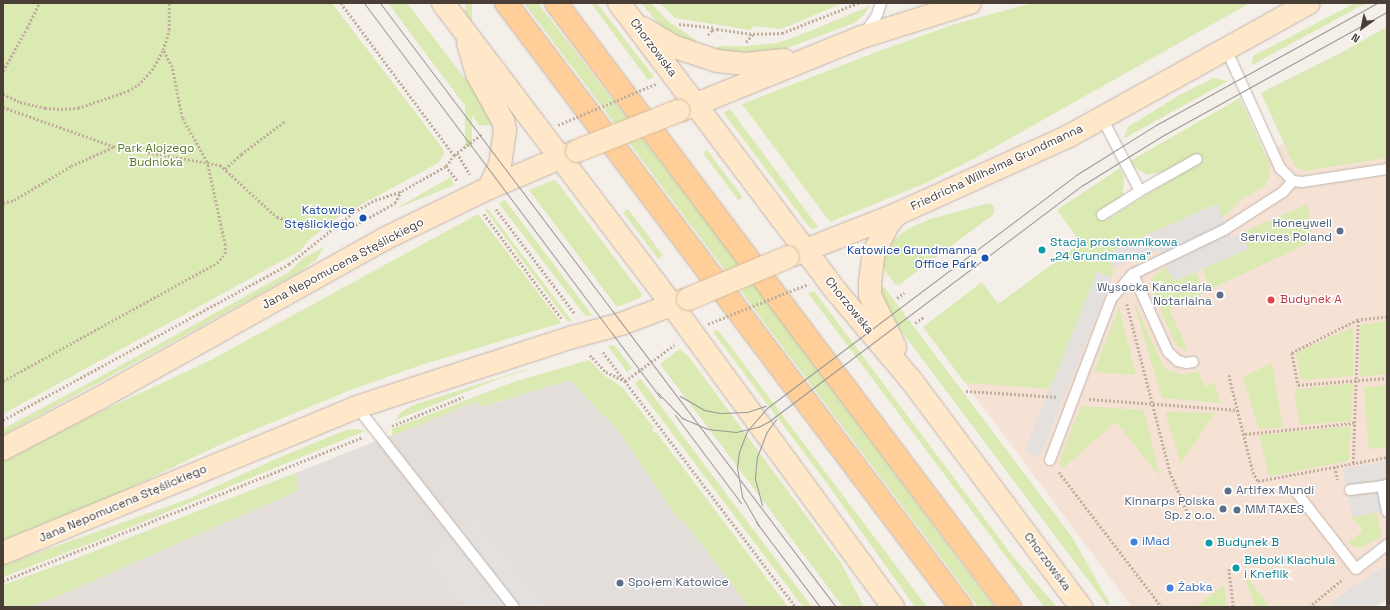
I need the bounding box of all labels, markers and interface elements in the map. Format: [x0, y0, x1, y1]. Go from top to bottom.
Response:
north arrow [1342, 8, 1382, 48]
street label: Chorzowska [626, 16, 680, 80]
text: N [1349, 30, 1362, 46]
street label: Friedricha Wilhelma Grundmanna [909, 122, 1085, 214]
park label: Park Alojzego Budnioka [117, 142, 195, 170]
place label: Katowice Stęślickiego [284, 204, 355, 232]
marker: Katowice Stęślickiego [358, 213, 368, 223]
street label: Jana Nepomucena Stęślickiego [260, 215, 426, 313]
place label: Honeywell Services Poland [1241, 217, 1332, 245]
marker: Honeywell Services Poland [1335, 226, 1345, 236]
place label: Stacja prostownikowa „24 Grundmanna” [1050, 236, 1178, 264]
place label: Katowice Grundmanna Office Park [847, 244, 977, 272]
marker: Stacja prostownikowa „24 Grundmanna” [1037, 245, 1047, 255]
marker: Katowice Grundmanna Office Park [980, 253, 990, 263]
street label: Chorzowska [822, 274, 876, 338]
place label: Wysocka Kancelaria Notarialna [1097, 281, 1212, 309]
marker: Wysocka Kancelaria Notarialna [1215, 290, 1225, 300]
place label: Budynek A [1280, 293, 1342, 307]
marker: Budynek A [1265, 294, 1277, 306]
street label: Jana Nepomucena Stęślickiego [37, 462, 209, 546]
place label: Artifex Mundi [1236, 484, 1314, 498]
marker: Artifex Mundi [1223, 486, 1233, 496]
place label: Kinnarps Polska Sp. z o.o. [1125, 495, 1215, 523]
place label: MM TAXES [1245, 503, 1304, 517]
marker: Kinnarps Polska Sp. z o.o. [1218, 504, 1228, 514]
marker: MM TAXES [1232, 505, 1242, 515]
street label: Chorzowska [1020, 530, 1074, 594]
place label: iMad [1142, 535, 1170, 549]
place label: Budynek B [1217, 536, 1279, 550]
marker: iMad [1129, 537, 1139, 547]
marker: Budynek B [1204, 538, 1214, 548]
place label: Beboki Klachula i Kneflik [1244, 554, 1335, 582]
marker: Beboki Klachula i Kneflik [1231, 563, 1241, 573]
place label: Społem Katowice [628, 576, 729, 590]
marker: Społem Katowice [615, 578, 625, 588]
place label: Żabka [1178, 581, 1213, 595]
marker: Żabka [1165, 583, 1175, 593]

